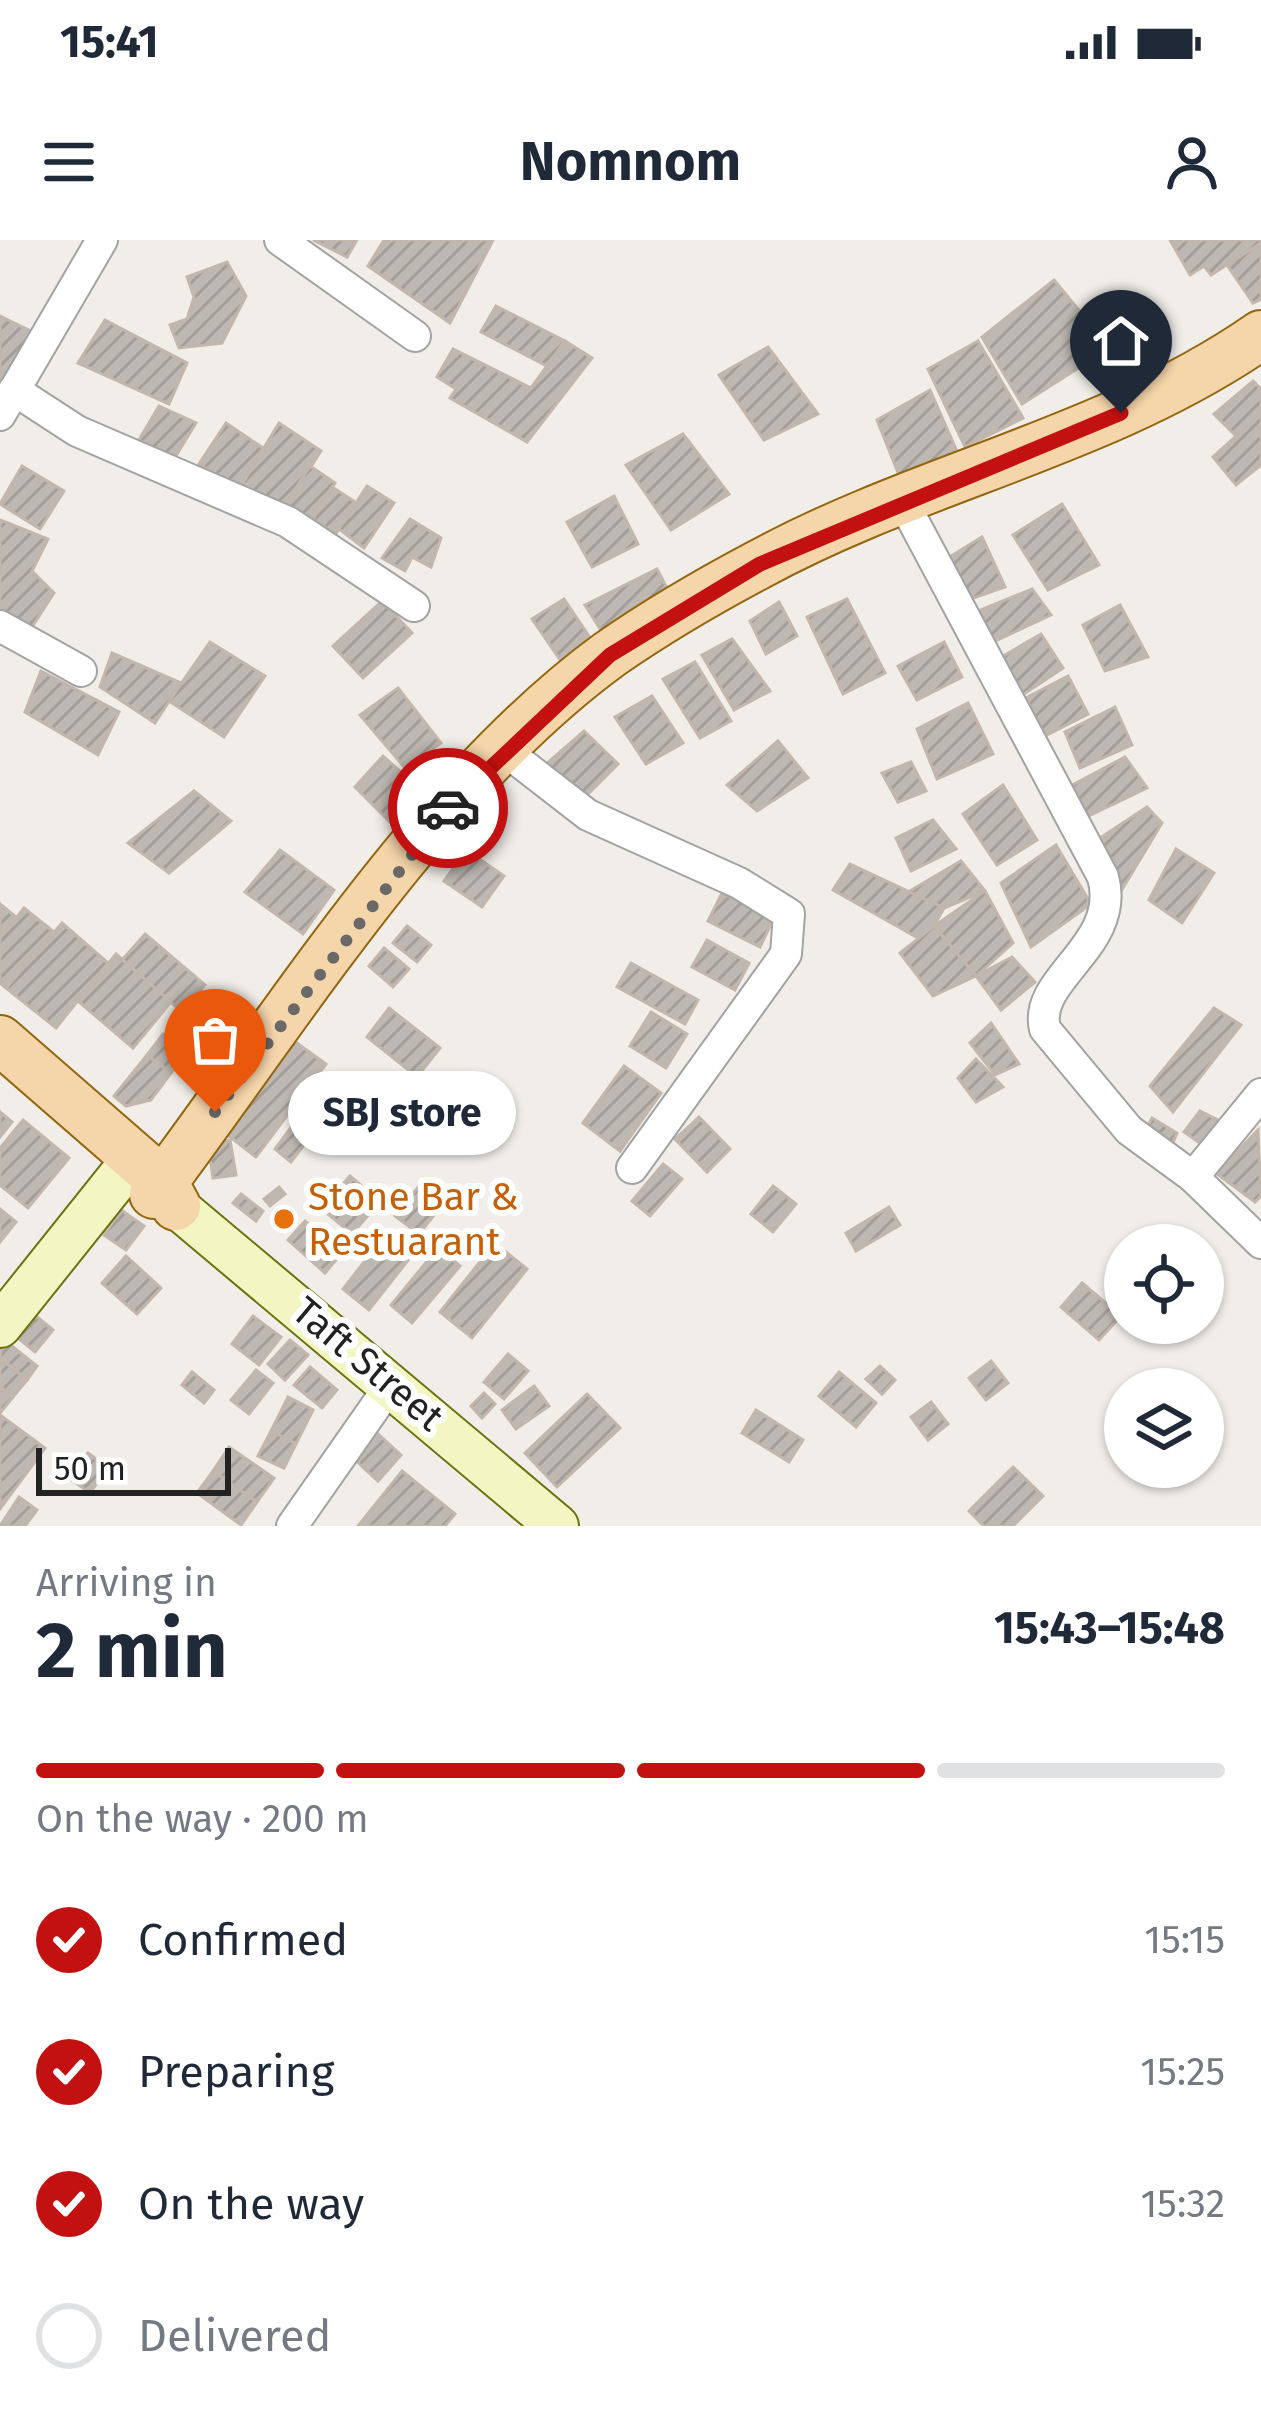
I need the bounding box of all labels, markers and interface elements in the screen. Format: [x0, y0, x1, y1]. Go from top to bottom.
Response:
text: 15:41 [60, 15, 159, 69]
icon: menu [36, 129, 102, 195]
icon: person [1159, 129, 1225, 195]
text: Nomnom [520, 130, 741, 194]
pin [1070, 290, 1172, 413]
icon: home [1088, 308, 1154, 374]
courier [388, 748, 508, 868]
icon: car [415, 775, 481, 841]
pin [164, 989, 266, 1112]
icon: bag [182, 1007, 248, 1073]
callout: SBJ store [287, 1070, 515, 1154]
text: SBJ store [322, 1090, 482, 1136]
place label: Stone Bar & Restuarant [308, 1174, 519, 1265]
marker: Stone Bar & Restuarant [271, 1206, 297, 1232]
map controls [1104, 1224, 1224, 1488]
button: locate [1104, 1224, 1224, 1344]
street label: Taft Street [283, 1288, 453, 1441]
button: layers [1104, 1368, 1224, 1488]
scale bar [36, 1442, 231, 1495]
text: 50 m [54, 1449, 126, 1489]
text: Arriving in [36, 1560, 217, 1606]
text: 15:43–15:48 [994, 1601, 1225, 1655]
text: 2 min [36, 1604, 228, 1698]
text: On the way · 200 m [36, 1796, 369, 1842]
icon: check [36, 1907, 102, 1973]
text: Confirmed [138, 1913, 348, 1967]
text: 15:15 [1144, 1917, 1225, 1963]
icon: check [36, 2039, 102, 2105]
text: Preparing [138, 2045, 334, 2099]
text: 15:25 [1140, 2049, 1225, 2095]
icon: check [36, 2171, 102, 2237]
text: On the way [138, 2177, 364, 2231]
text: 15:32 [1140, 2181, 1225, 2227]
text: Delivered [138, 2309, 331, 2363]

